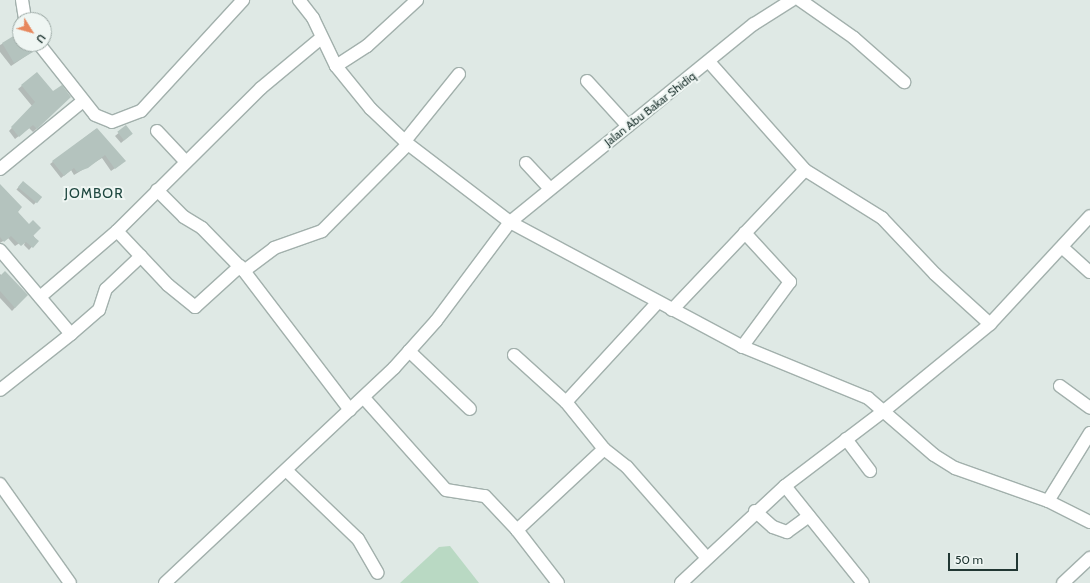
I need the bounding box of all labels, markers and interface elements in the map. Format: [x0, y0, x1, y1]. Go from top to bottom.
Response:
north arrow [12, 12, 52, 52]
text: U [33, 31, 49, 46]
street label: Jalan Abu Bakar Shidiq [601, 69, 699, 149]
district label: JOMBOR [64, 185, 124, 201]
scale bar [950, 545, 1020, 571]
text: 50 m [955, 552, 983, 567]

